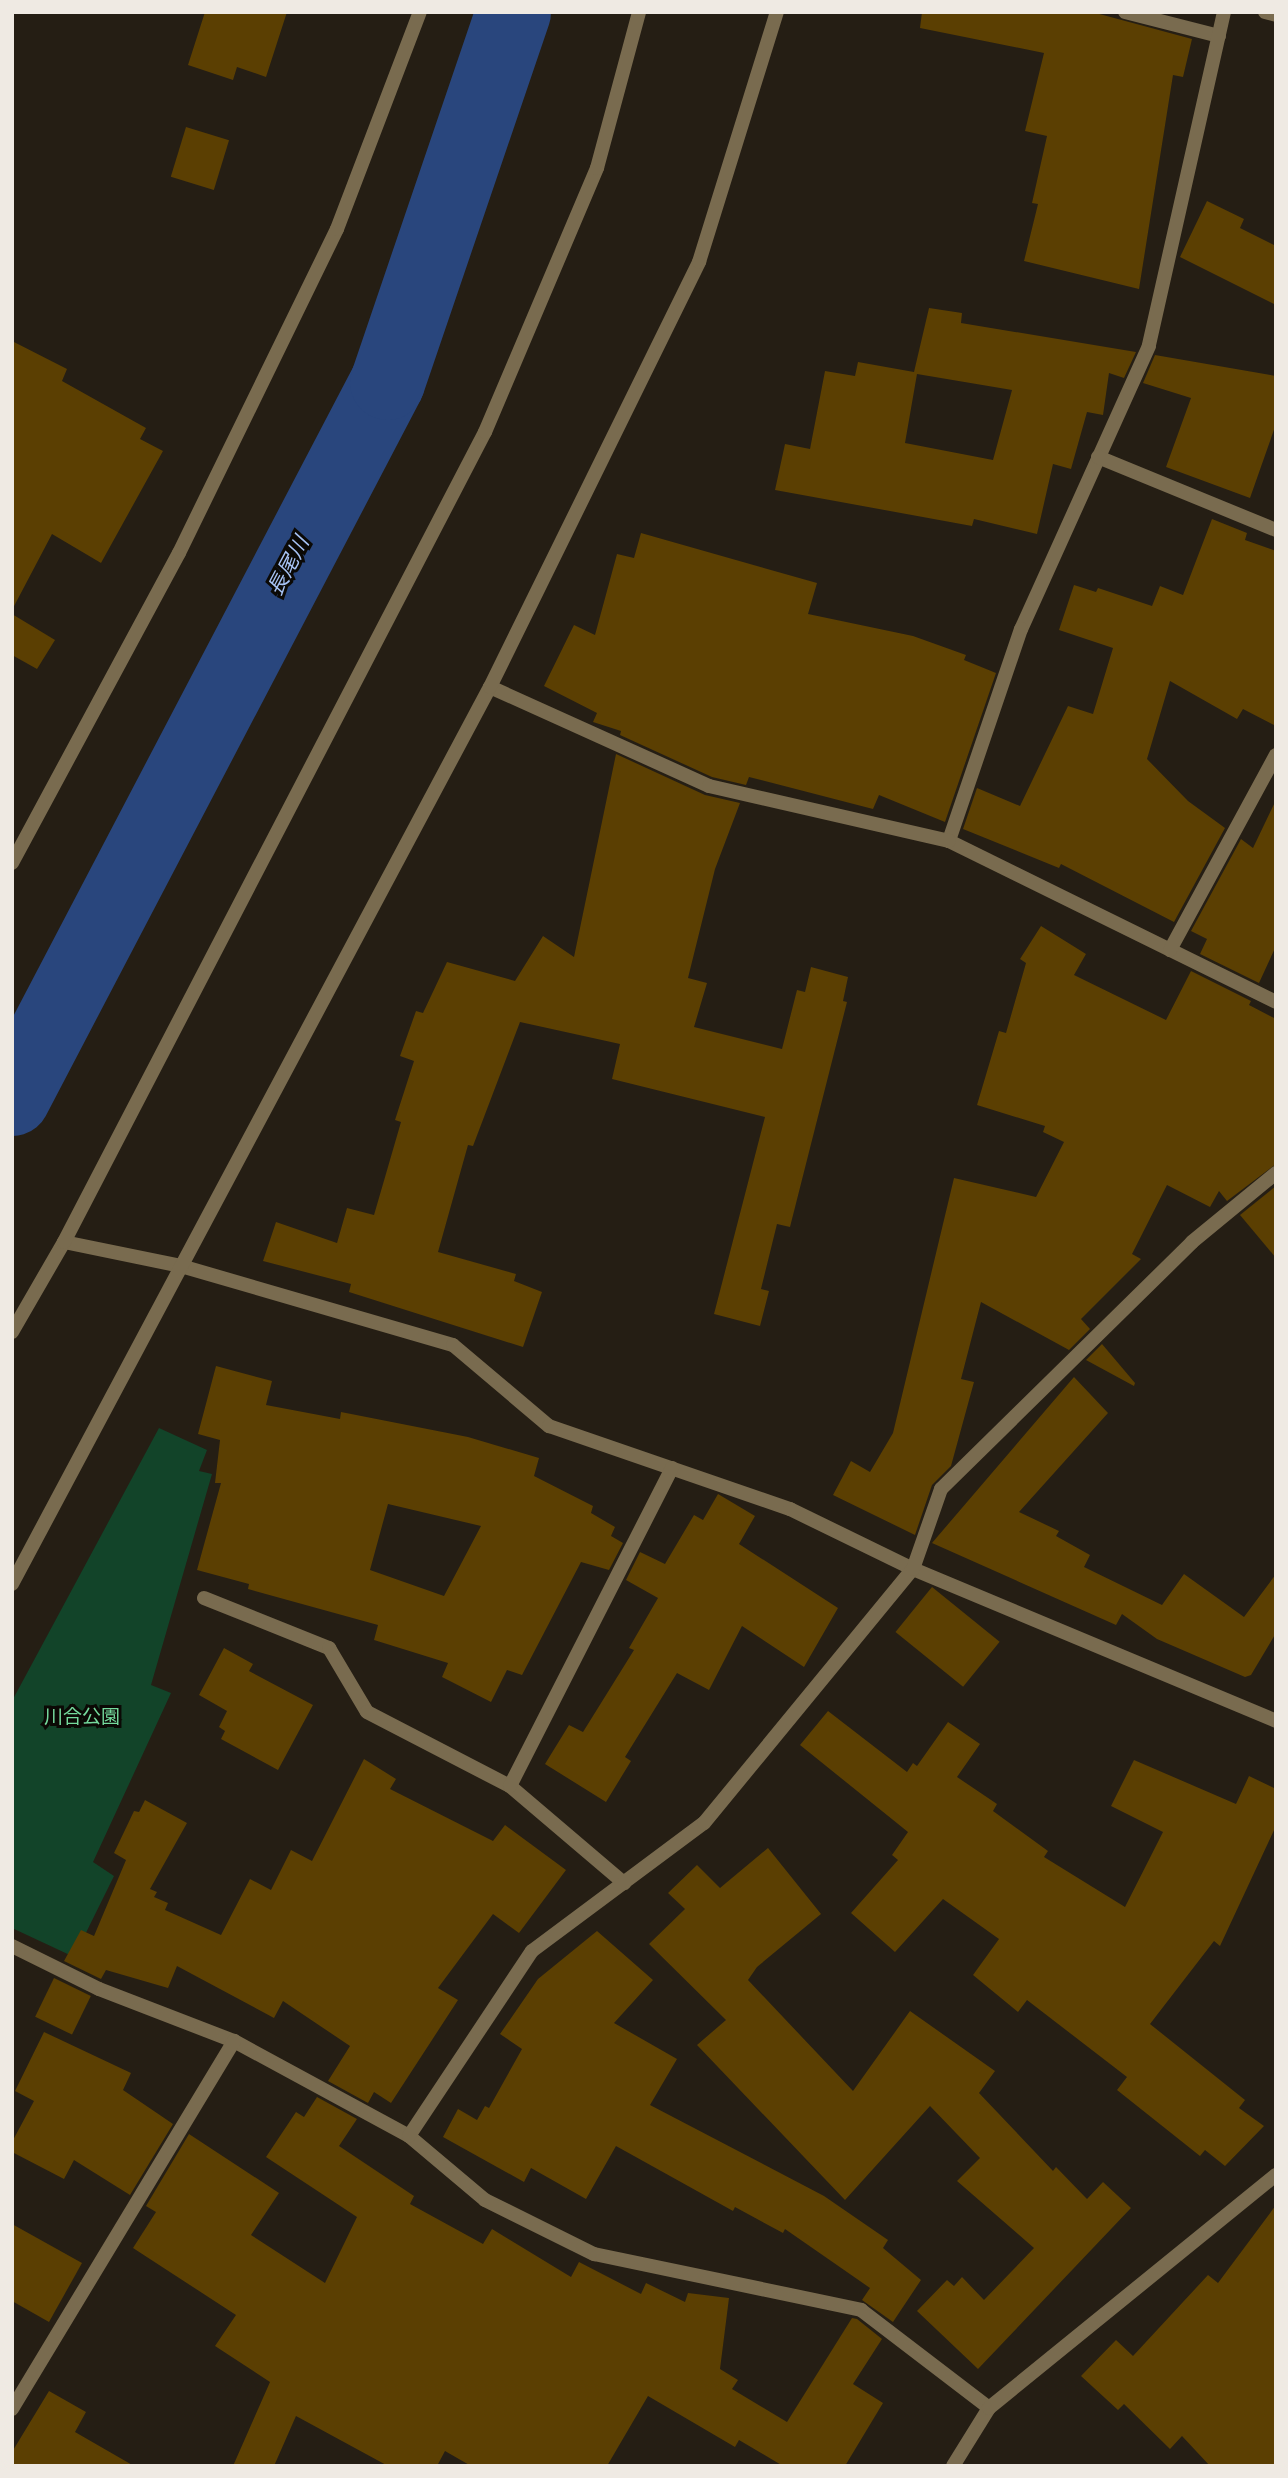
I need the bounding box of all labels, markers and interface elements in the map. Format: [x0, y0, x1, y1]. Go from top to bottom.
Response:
water label: 長尾川 [264, 533, 316, 601]
park label: 川合公園 [44, 1708, 120, 1730]

